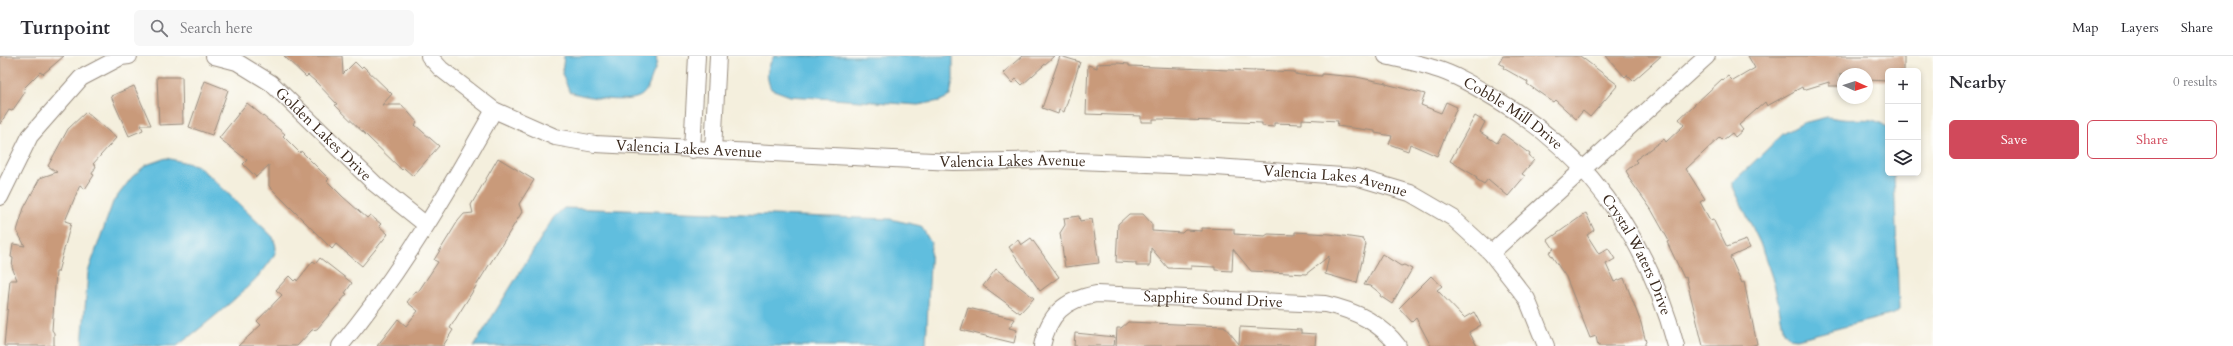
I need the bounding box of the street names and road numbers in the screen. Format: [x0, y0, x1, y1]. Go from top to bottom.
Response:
street label: Cobble Mill Drive [1460, 72, 1567, 154]
street label: Golden Lakes Drive [271, 83, 376, 186]
street label: Valencia Lakes Avenue [615, 135, 763, 162]
street label: Valencia Lakes Avenue [939, 150, 1086, 172]
street label: Valencia Lakes Avenue [1262, 160, 1410, 202]
street label: Crystal Waters Drive [1597, 190, 1676, 318]
street label: Sapphire Sound Drive [1143, 286, 1283, 312]

